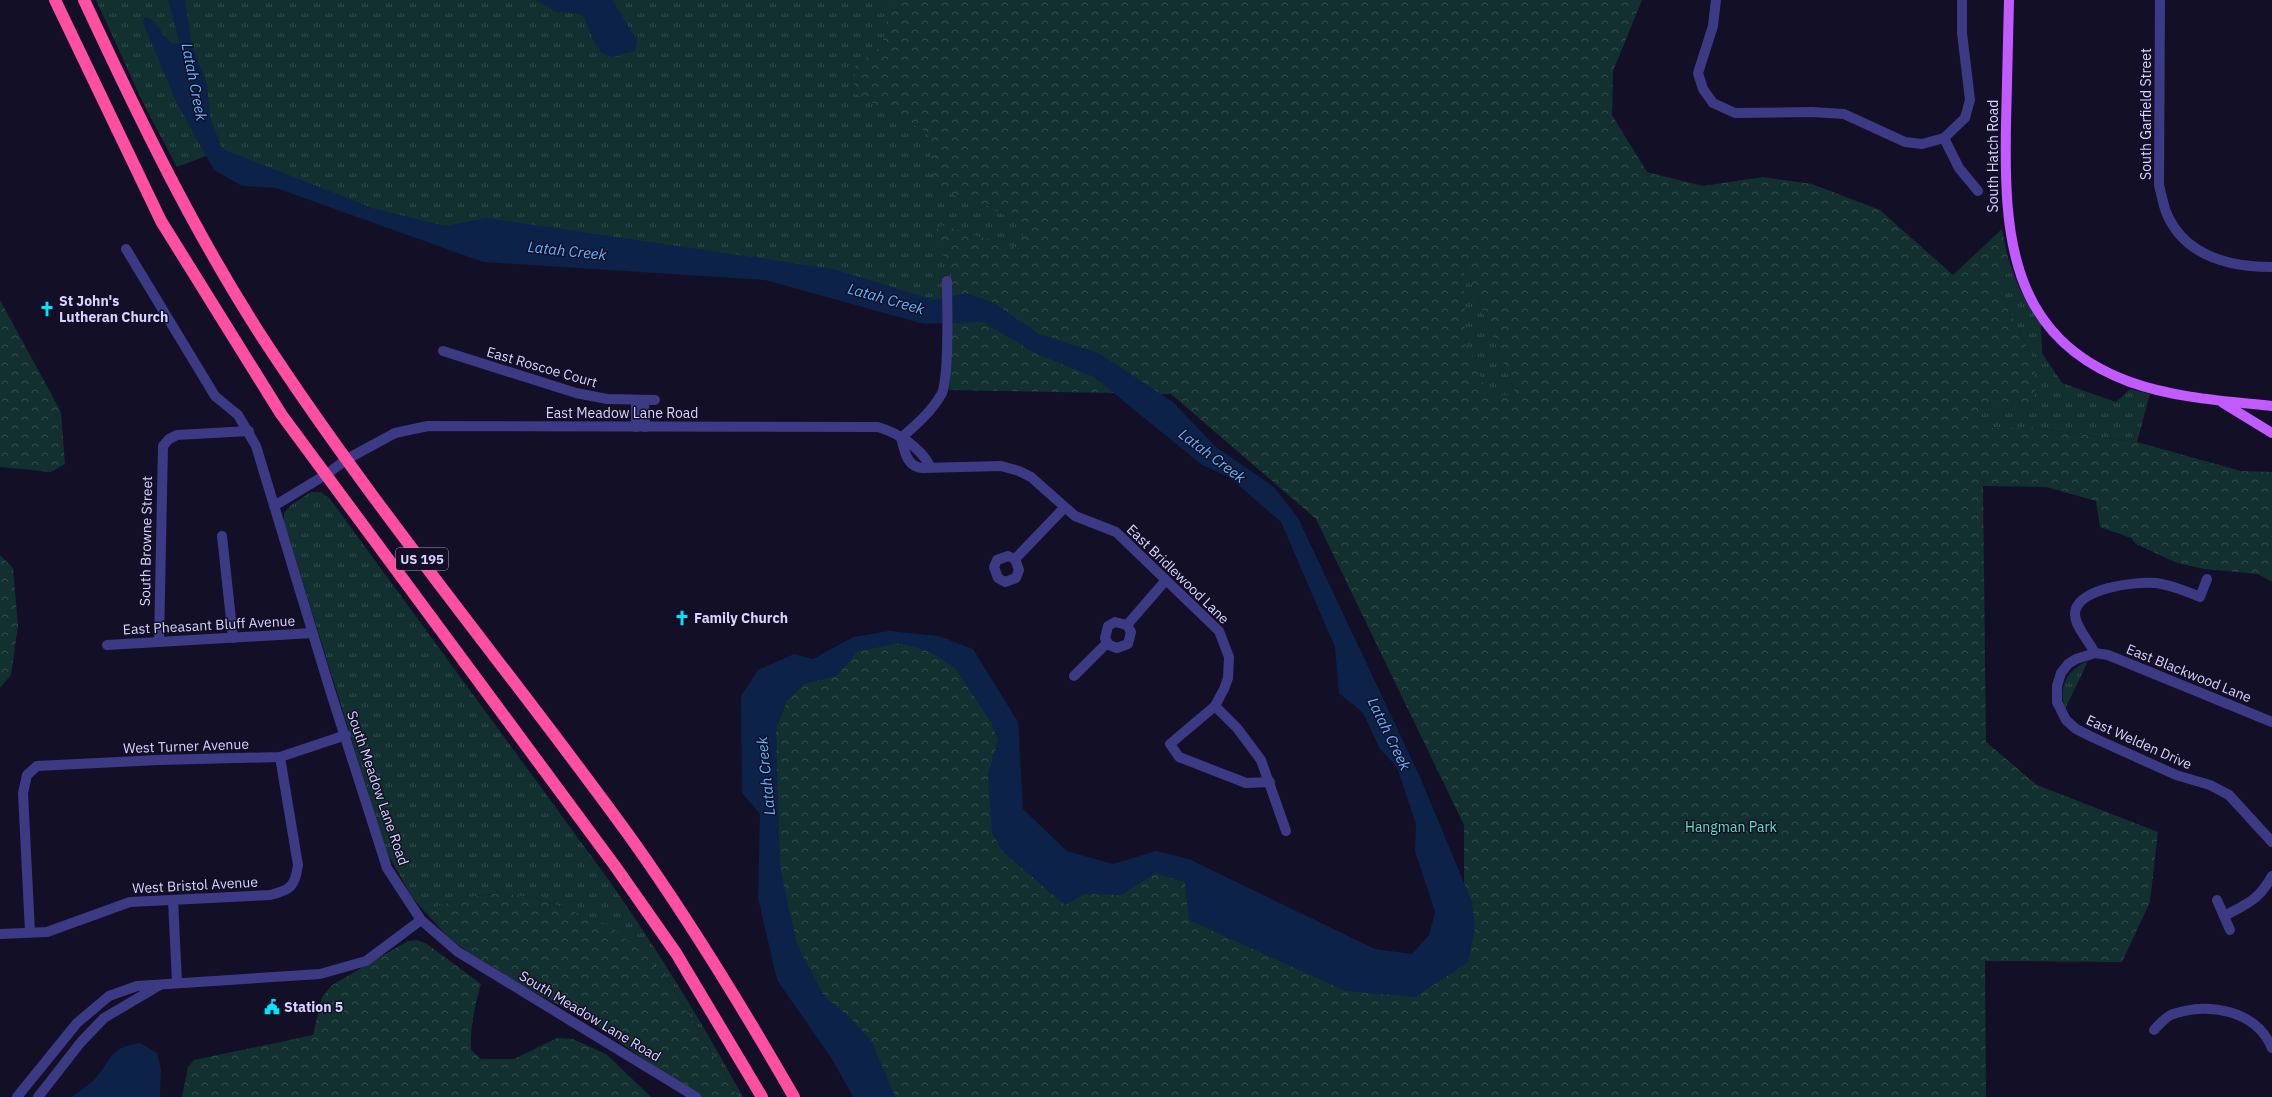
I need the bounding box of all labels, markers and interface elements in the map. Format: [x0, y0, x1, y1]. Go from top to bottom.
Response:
water label: Latah Creek [178, 41, 211, 123]
street label: South Garfield Street [2137, 48, 2155, 180]
street label: South Hatch Road [1984, 100, 2002, 212]
water label: Latah Creek [527, 237, 607, 264]
water label: Latah Creek [846, 279, 927, 319]
place label: St John's Lutheran Church [59, 292, 168, 326]
church icon: St John's Lutheran Church [38, 300, 56, 318]
street label: East Roscoe Court [485, 343, 600, 391]
street label: East Meadow Lane Road [546, 404, 698, 422]
water label: Latah Creek [1175, 424, 1250, 487]
street label: South Browne Street [136, 476, 156, 606]
street label: East Bridlewood Lane [1123, 520, 1233, 628]
road number: US 195 [396, 548, 448, 570]
church icon: Family Church [673, 609, 691, 627]
place label: Family Church [694, 609, 788, 627]
street label: East Pheasant Bluff Avenue [122, 611, 296, 639]
street label: East Blackwood Lane [2124, 640, 2254, 706]
water label: Latah Creek [1364, 694, 1415, 774]
street label: South Meadow Lane Road [343, 708, 413, 868]
street label: East Welden Drive [2083, 711, 2195, 774]
street label: West Turner Avenue [123, 735, 250, 757]
water label: Latah Creek [752, 736, 779, 816]
park label: Hangman Park [1685, 818, 1778, 836]
street label: West Bristol Avenue [132, 873, 259, 897]
street label: South Meadow Lane Road [516, 967, 664, 1065]
public building icon: Station 5 [263, 998, 281, 1016]
place label: Station 5 [284, 998, 343, 1016]

